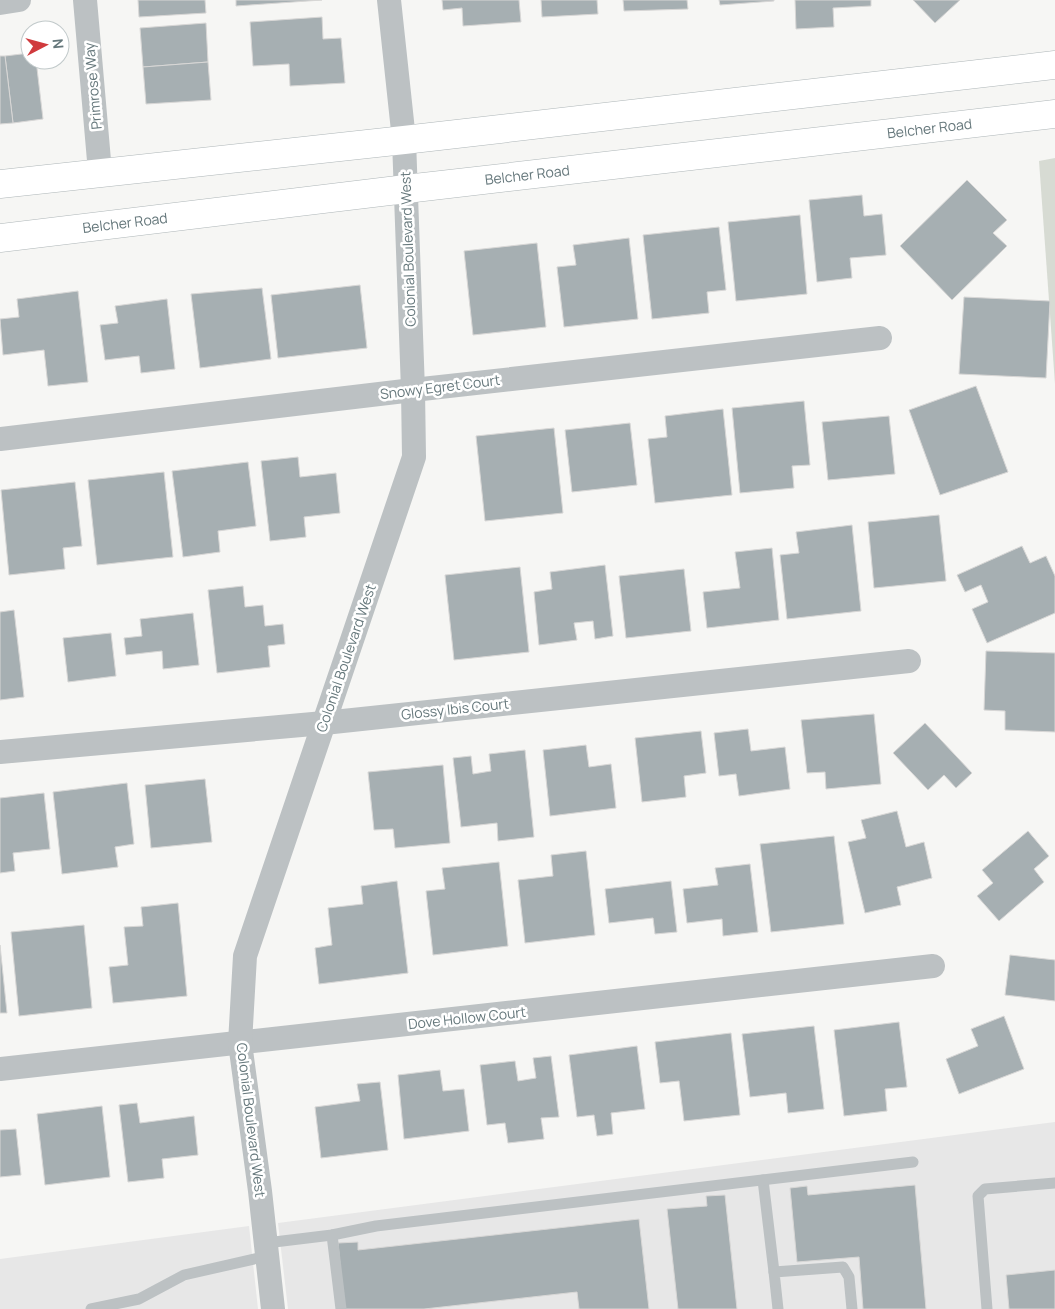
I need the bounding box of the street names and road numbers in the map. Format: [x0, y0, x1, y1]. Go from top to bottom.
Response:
street label: Primrose Way [79, 41, 106, 130]
street label: Belcher Road [886, 114, 973, 142]
street label: Belcher Road [484, 160, 571, 189]
street label: Colonial Boulevard West [395, 171, 420, 327]
street label: Belcher Road [82, 208, 169, 237]
street label: Snowy Egret Court [379, 370, 501, 403]
street label: Colonial Boulevard West [311, 581, 380, 734]
street label: Glossy Ibis Court [400, 693, 510, 724]
street label: Dove Hollow Court [407, 1002, 527, 1033]
street label: Colonial Boulevard West [233, 1042, 270, 1199]

